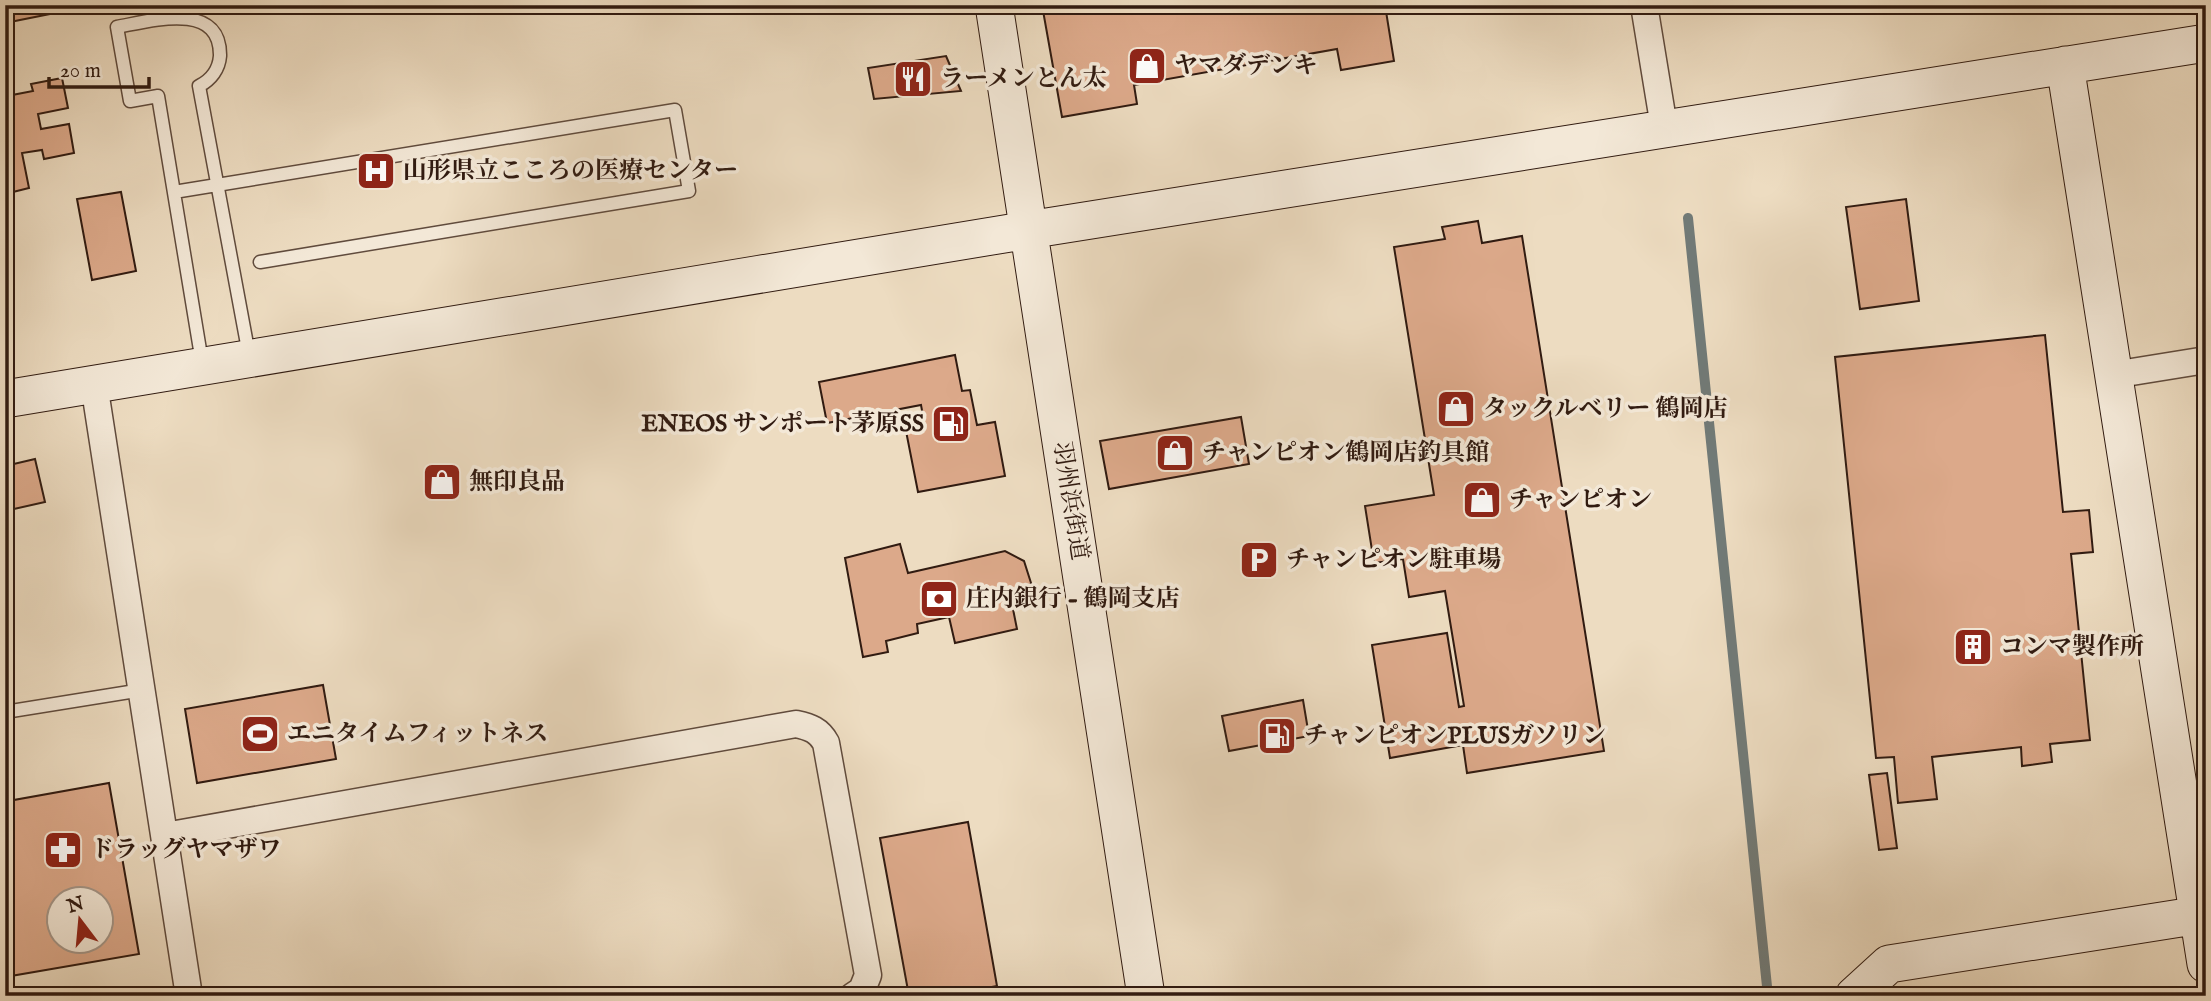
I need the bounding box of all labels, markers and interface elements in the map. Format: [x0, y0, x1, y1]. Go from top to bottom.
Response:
shop icon: ヤマダデンキ [1126, 45, 1168, 87]
scale bar [49, 46, 149, 90]
place label: ヤマダデンキ [1174, 51, 1318, 82]
text: 20 m [60, 58, 101, 85]
restaurant icon: ラーメンとん太 [892, 58, 934, 100]
place label: ラーメンとん太 [940, 64, 1107, 95]
hospital icon: 山形県立こころの医療センター [355, 150, 397, 192]
place label: 山形県立こころの医療センター [403, 156, 738, 187]
shop icon: タックルベリー 鶴岡店 [1435, 388, 1477, 430]
place label: タックルベリー 鶴岡店 [1483, 394, 1728, 425]
fuel station icon: ENEOS サンポート茅原SS [930, 403, 972, 445]
place label: ENEOS サンポート茅原SS [641, 409, 924, 440]
shop icon: チャンピオン鶴岡店釣具館 [1154, 432, 1196, 474]
place label: チャンピオン鶴岡店釣具館 [1202, 438, 1489, 469]
street label: 羽州浜街道 [1045, 439, 1095, 563]
shop icon: 無印良品 [421, 461, 463, 503]
place label: 無印良品 [469, 467, 565, 498]
shop icon: チャンピオン [1461, 479, 1503, 521]
place label: チャンピオン [1509, 485, 1652, 516]
parking icon: チャンピオン駐車場 [1238, 539, 1280, 581]
place label: チャンピオン駐車場 [1286, 545, 1501, 576]
bank icon: 庄内銀行 - 鶴岡支店 [918, 578, 960, 620]
place label: 庄内銀行 - 鶴岡支店 [966, 584, 1180, 615]
building icon: コンマ製作所 [1952, 626, 1994, 668]
place label: コンマ製作所 [2000, 632, 2144, 663]
sports icon: エニタイムフィットネス [239, 713, 281, 755]
fuel station icon: チャンピオンPLUSガソリン [1256, 715, 1298, 757]
place label: エニタイムフィットネス [287, 719, 548, 750]
place label: チャンピオンPLUSガソリン [1304, 721, 1606, 752]
pharmacy icon: ドラッグヤマザワ [42, 829, 84, 871]
place label: ドラッグヤマザワ [90, 835, 282, 866]
north arrow [46, 886, 116, 956]
text: N [64, 892, 88, 920]

